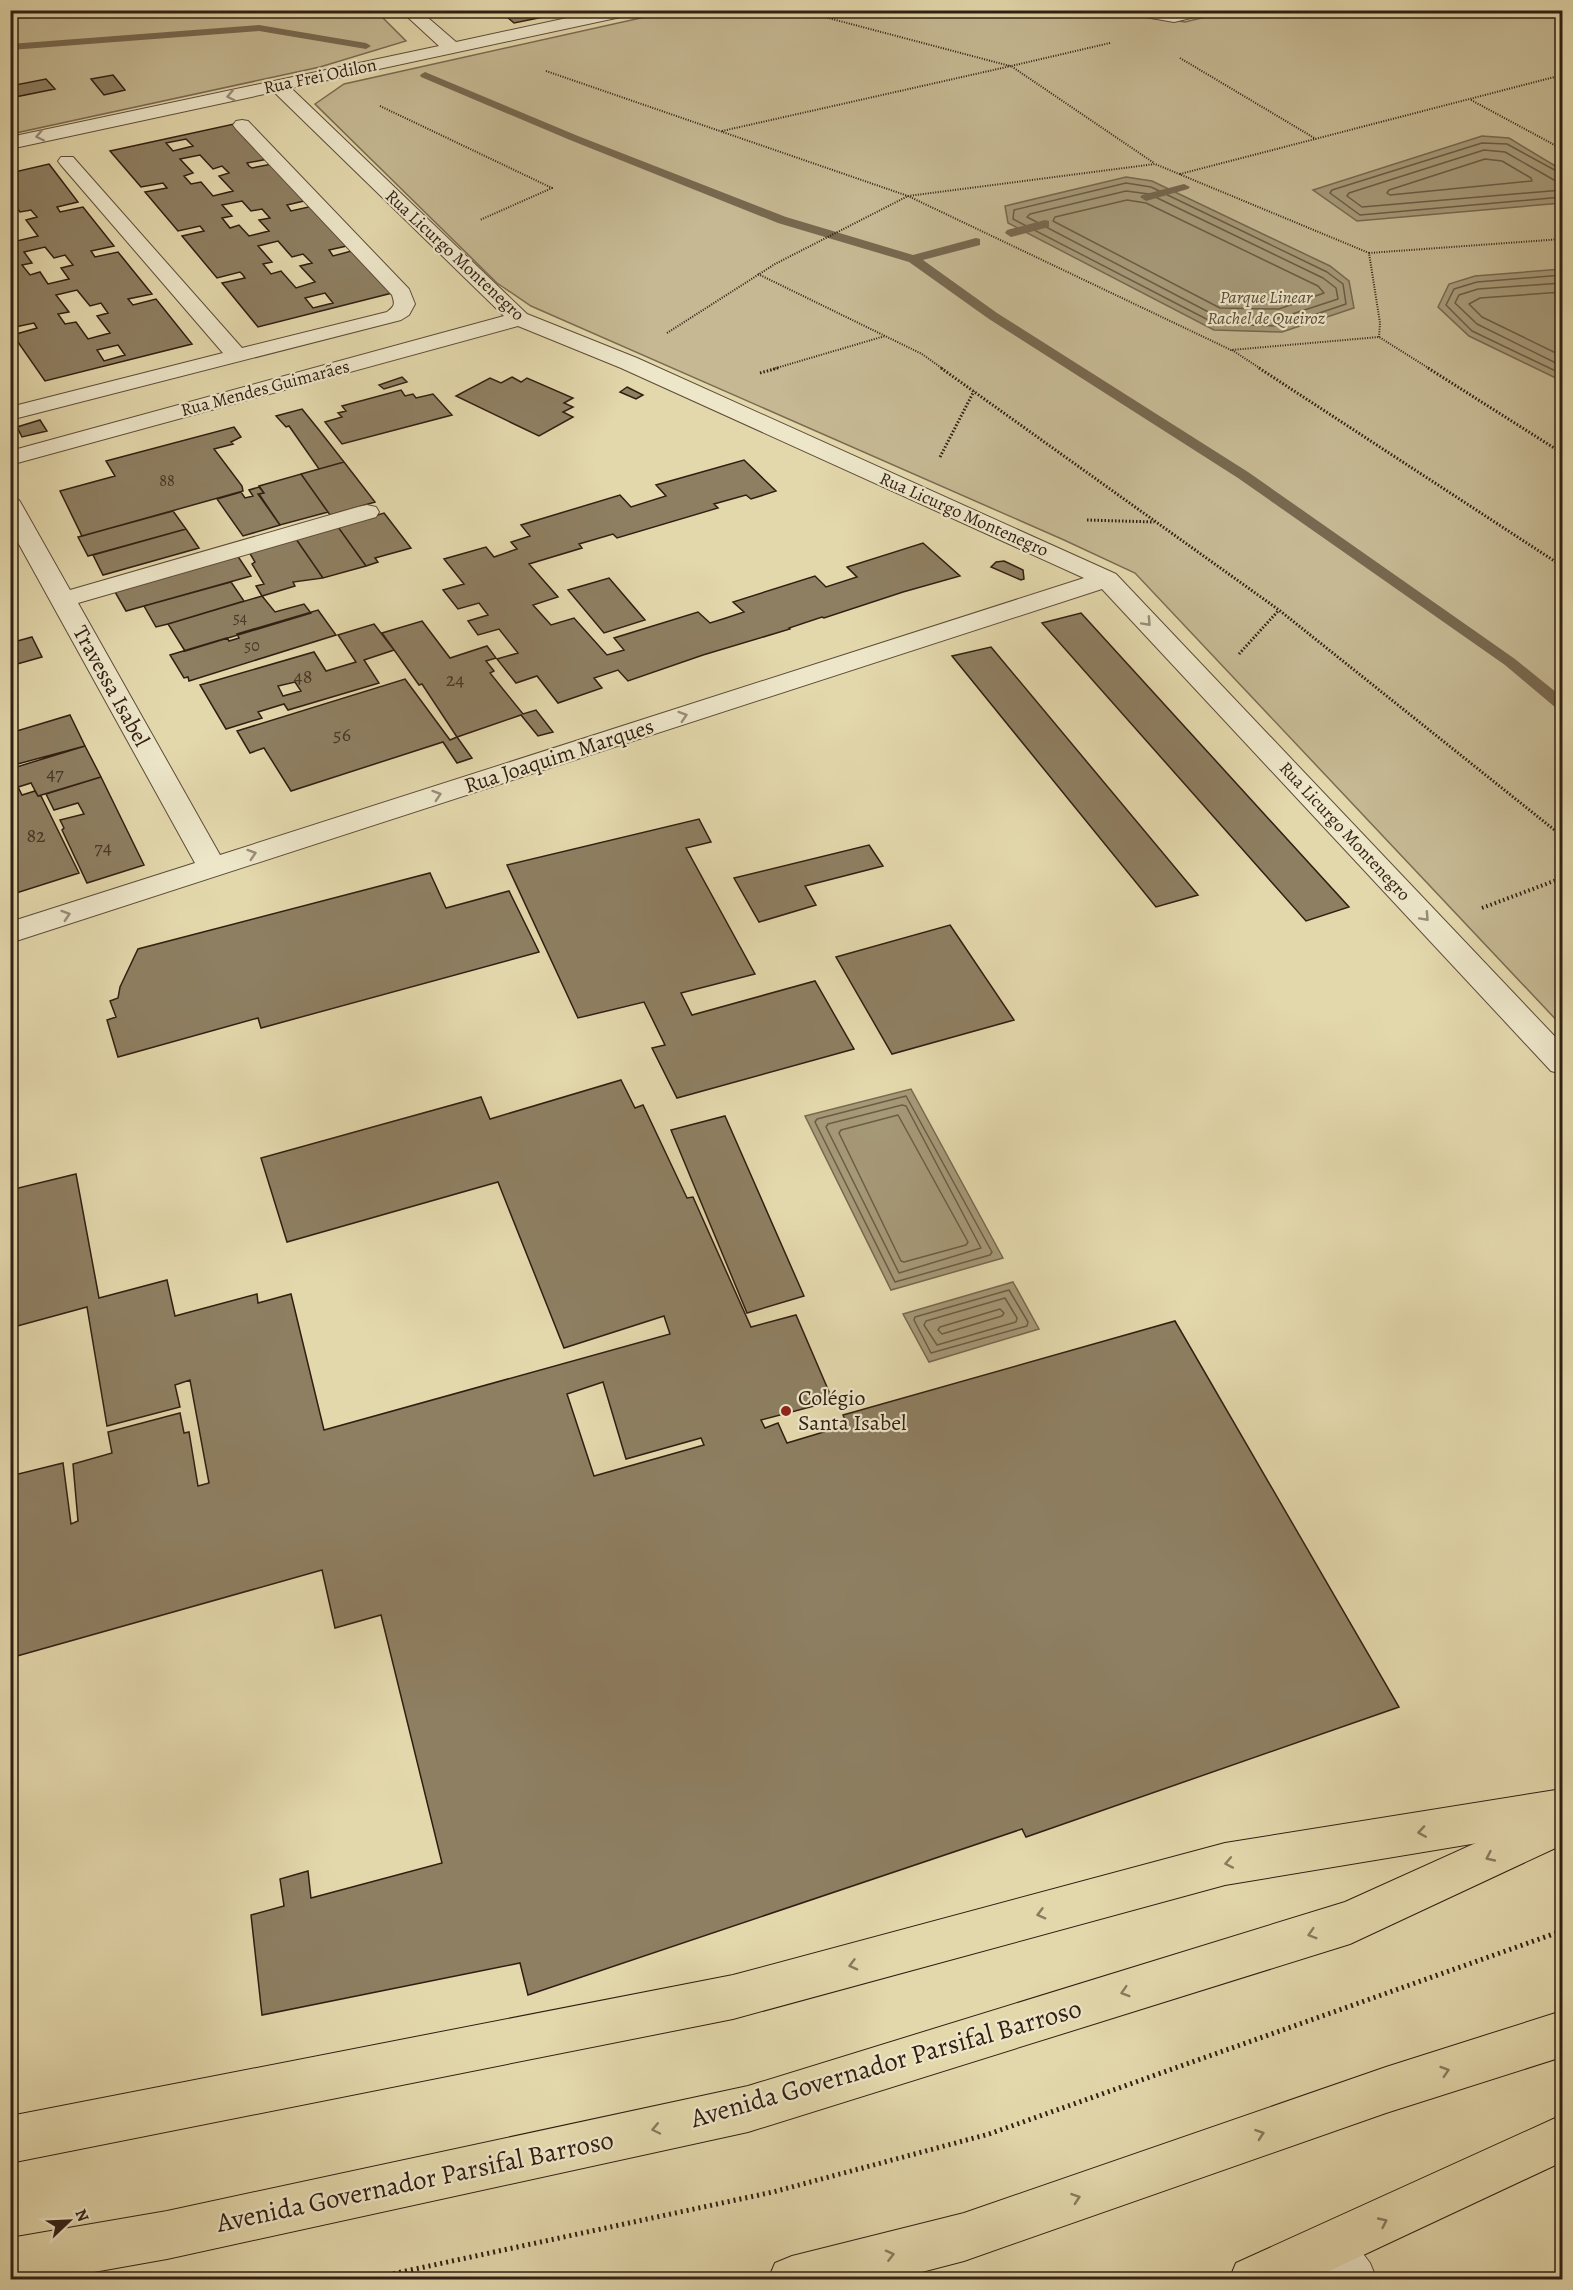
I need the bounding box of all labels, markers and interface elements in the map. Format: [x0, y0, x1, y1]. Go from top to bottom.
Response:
street label: Rua Frei Odilon [261, 52, 379, 100]
one-way arrow [226, 88, 236, 101]
one-way arrow [35, 129, 45, 142]
street label: Rua Licurgo Montenegro [380, 184, 530, 326]
park label: Parque Linear Rachel de Queiroz [1207, 285, 1326, 330]
street label: Rua Mendes Guimarães [178, 354, 352, 422]
street label: Rua Licurgo Montenegro [876, 466, 1052, 562]
house number: 88 [159, 470, 175, 492]
house number: 54 [233, 607, 247, 629]
one-way arrow [1140, 614, 1151, 625]
street label: Travessa Isabel [65, 620, 157, 752]
house number: 50 [244, 635, 260, 657]
house number: 48 [294, 663, 312, 690]
house number: 24 [446, 666, 464, 693]
street label: Rua Joaquim Marques [460, 711, 658, 801]
one-way arrow [677, 711, 688, 723]
house number: 56 [333, 721, 351, 748]
street label: Rua Licurgo Montenegro [1274, 756, 1416, 906]
house number: 47 [46, 760, 64, 787]
one-way arrow [431, 790, 442, 802]
house number: 82 [26, 822, 46, 849]
house number: 74 [94, 834, 112, 861]
one-way arrow [246, 849, 257, 862]
one-way arrow [60, 909, 71, 922]
one-way arrow [1418, 910, 1429, 920]
place label: Colégio Santa Isabel [798, 1383, 906, 1438]
marker: Colégio Santa Isabel [779, 1404, 793, 1418]
one-way arrow [1417, 1825, 1427, 1838]
one-way arrow [1486, 1850, 1497, 1862]
one-way arrow [1225, 1856, 1235, 1869]
one-way arrow [1036, 1906, 1046, 1919]
one-way arrow [1307, 1927, 1318, 1940]
one-way arrow [848, 1957, 858, 1970]
one-way arrow [1120, 1985, 1131, 1997]
street label: Avenida Governador Parsifal Barroso [685, 1990, 1086, 2136]
one-way arrow [1439, 2066, 1450, 2078]
street label: Avenida Governador Parsifal Barroso [212, 2121, 617, 2241]
one-way arrow [652, 2122, 662, 2135]
one-way arrow [1254, 2128, 1265, 2141]
north arrow [39, 2191, 99, 2251]
one-way arrow [1070, 2192, 1081, 2205]
text: N [69, 2206, 94, 2226]
one-way arrow [1377, 2217, 1388, 2229]
one-way arrow [884, 2250, 894, 2263]

